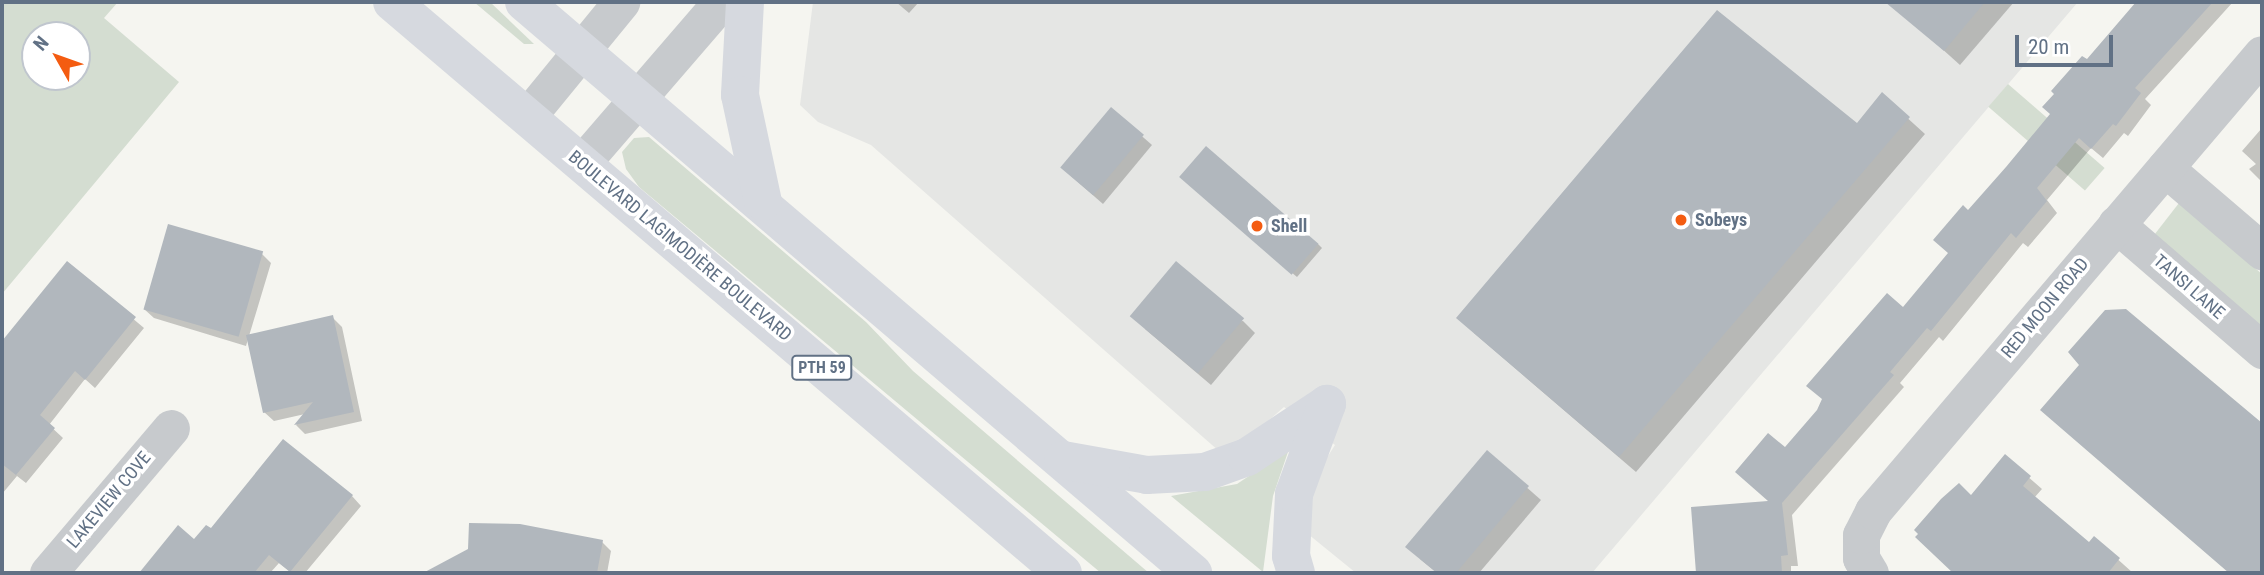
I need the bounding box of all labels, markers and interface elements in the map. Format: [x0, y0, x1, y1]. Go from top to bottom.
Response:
north arrow [21, 21, 91, 91]
scale bar [2019, 21, 2117, 65]
text: N [29, 32, 54, 55]
text: 20 m [2028, 35, 2069, 59]
street label: BOULEVARD LAGIMODIÈRE BOULEVARD [564, 146, 796, 346]
place label: Sobeys [1695, 209, 1747, 231]
marker: Sobeys [1673, 212, 1689, 228]
place label: Shell [1271, 215, 1307, 237]
marker: Shell [1249, 218, 1265, 234]
street label: TANSI LANE [2149, 250, 2229, 324]
street label: RED MOON ROAD [1997, 253, 2093, 363]
road number: PTH 59 [790, 356, 854, 380]
street label: LAKEVIEW COVE [62, 447, 156, 553]

